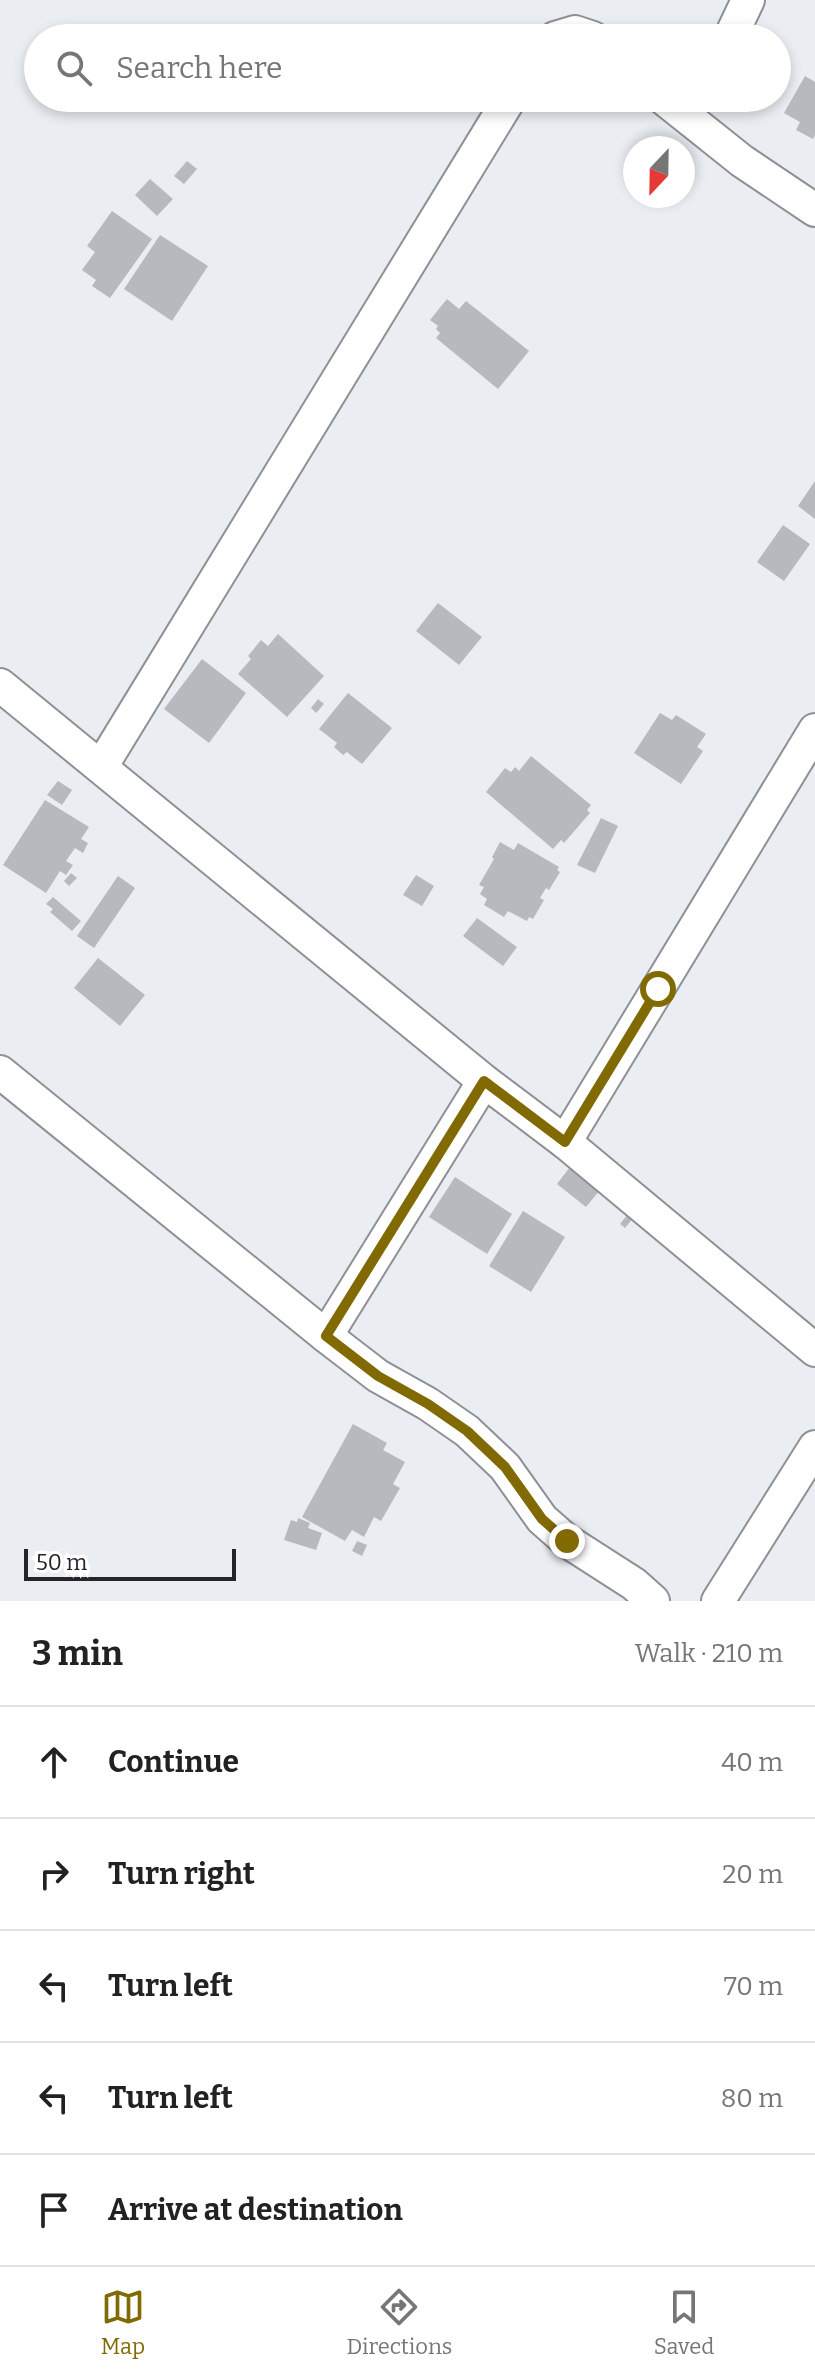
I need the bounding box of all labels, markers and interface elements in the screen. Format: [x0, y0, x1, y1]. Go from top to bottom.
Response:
search box [24, 24, 791, 112]
icon: search [52, 46, 96, 90]
text: Search here [116, 50, 283, 86]
north arrow [623, 136, 695, 208]
route start [640, 971, 676, 1007]
route end [549, 1523, 585, 1559]
scale bar [24, 1545, 236, 1581]
text: 50 m [36, 1549, 87, 1576]
text: 3 min [32, 1633, 123, 1674]
text: Walk · 210 m [635, 1638, 783, 1669]
icon: ahead [32, 1740, 76, 1784]
text: Continue [108, 1744, 239, 1780]
text: 40 m [721, 1747, 783, 1778]
icon: right [32, 1852, 76, 1896]
text: Turn right [108, 1856, 255, 1892]
text: 20 m [722, 1859, 783, 1890]
icon: left [32, 1964, 76, 2008]
text: Turn left [108, 1968, 233, 2004]
text: 70 m [724, 1971, 783, 2002]
icon: left [32, 2076, 76, 2120]
text: Turn left [108, 2080, 233, 2116]
text: 80 m [721, 2083, 783, 2114]
icon: arrive [32, 2188, 76, 2232]
text: Arrive at destination [108, 2192, 403, 2228]
tab: Map [101, 2285, 145, 2360]
tab: Directions [347, 2285, 452, 2360]
tab: Saved [654, 2285, 714, 2360]

